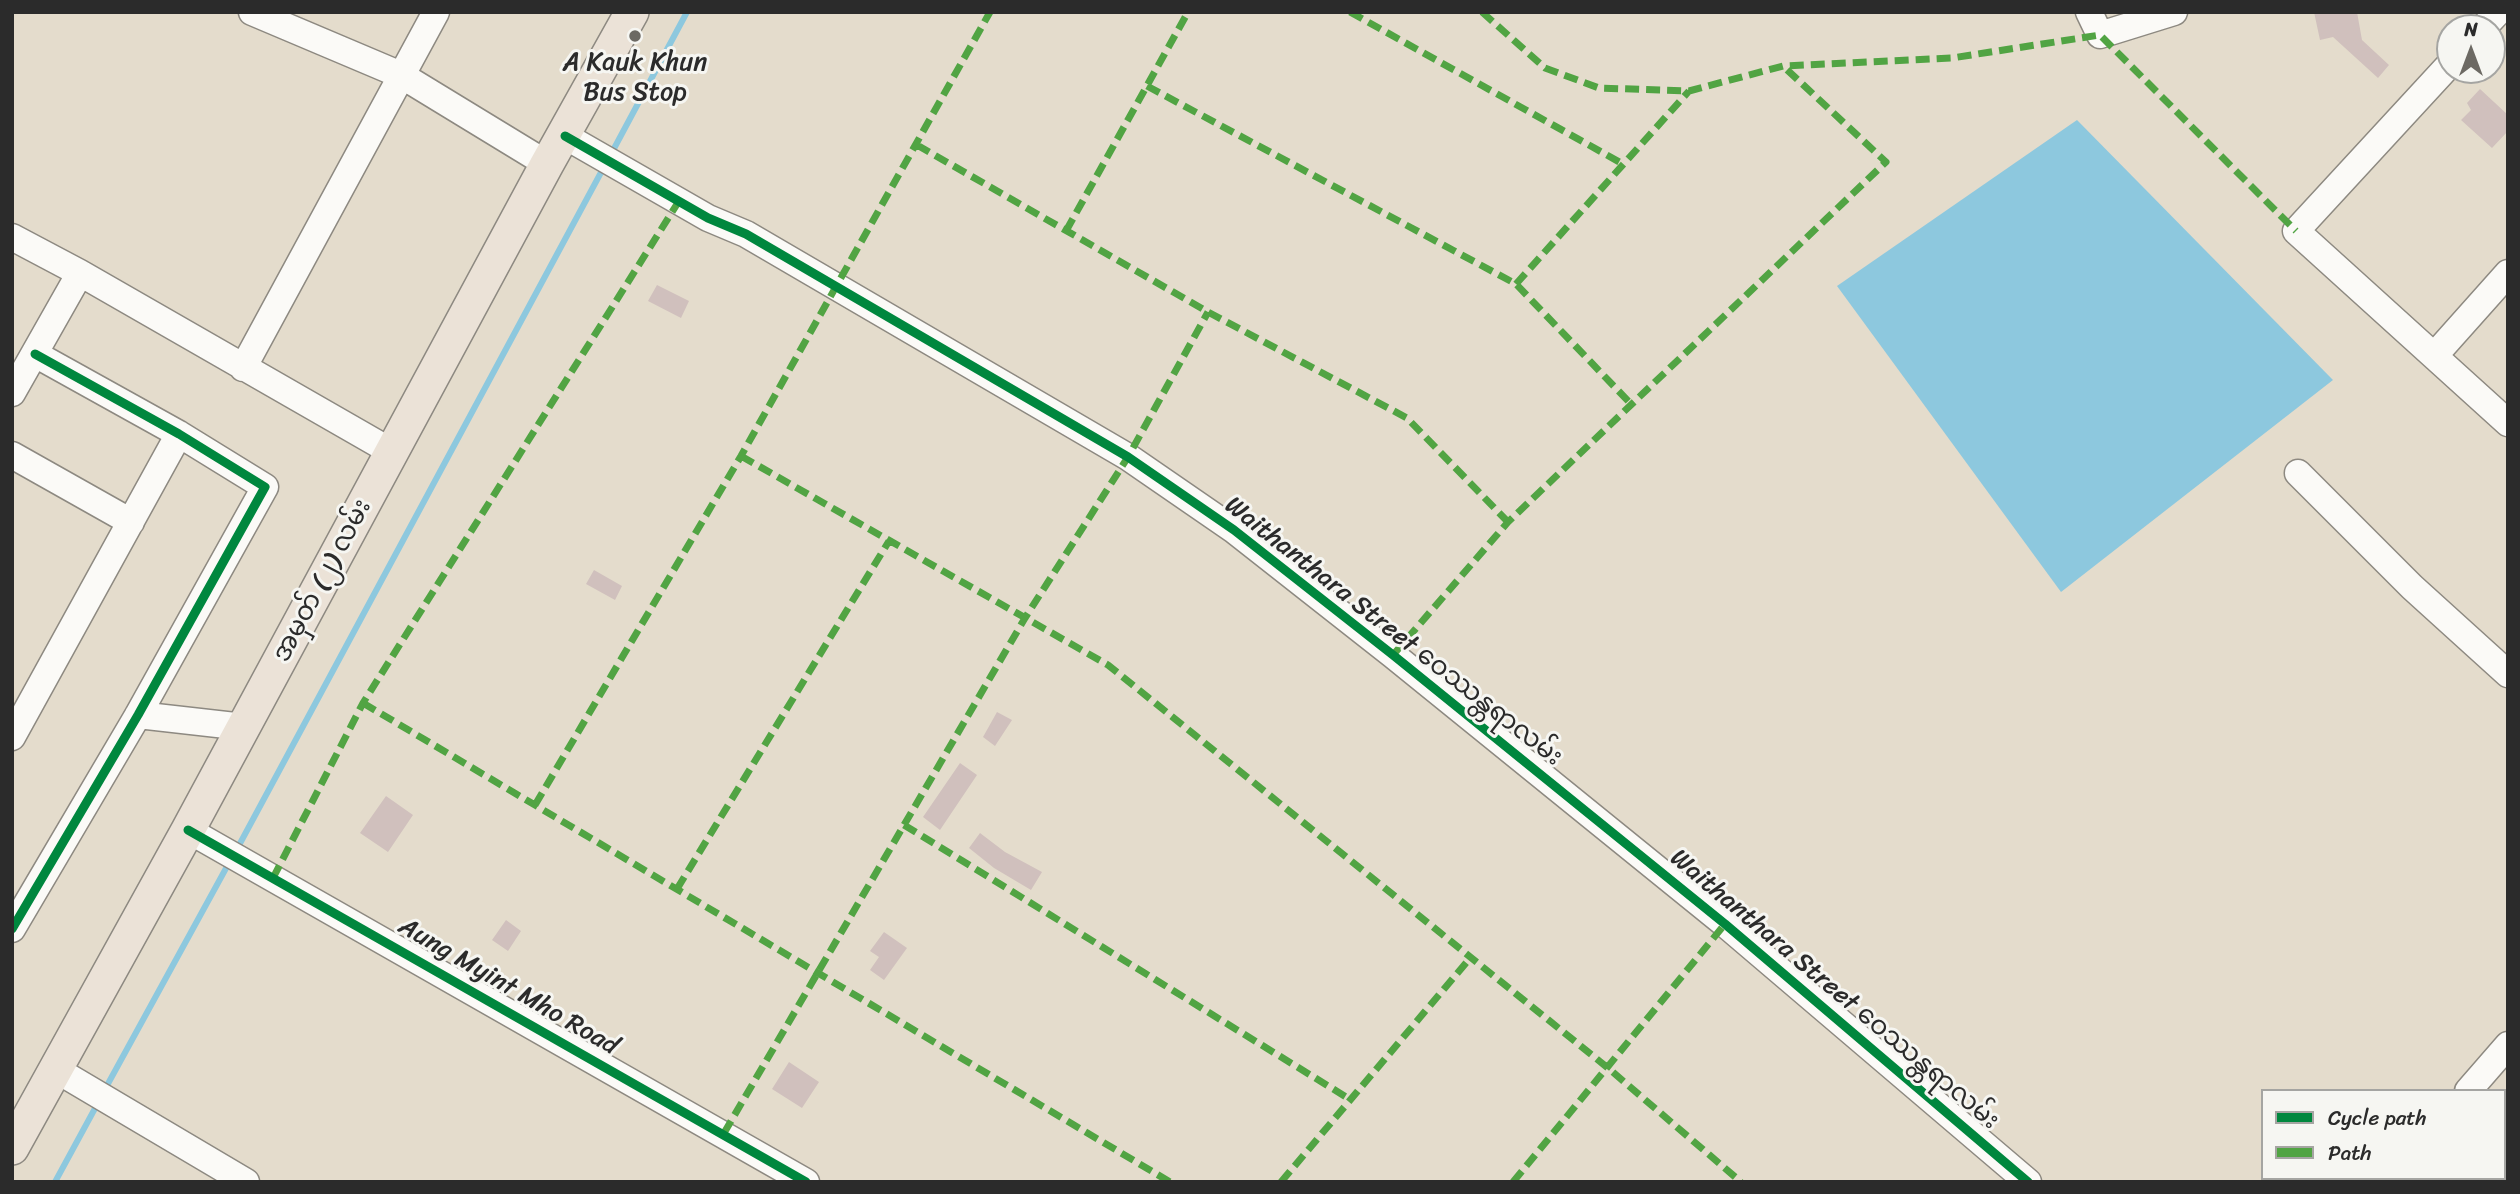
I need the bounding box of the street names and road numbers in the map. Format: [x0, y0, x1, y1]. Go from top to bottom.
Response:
street label: Waithanthara Street ဝေဿန္တရာလမ်း [1218, 490, 1568, 774]
street label: အမှတ် (၂) လမ်း [267, 494, 379, 668]
street label: Waithanthara Street ဝေဿန္တရာလမ်း [1663, 843, 2005, 1137]
street label: Aung Myint Mho Road [393, 911, 623, 1063]

